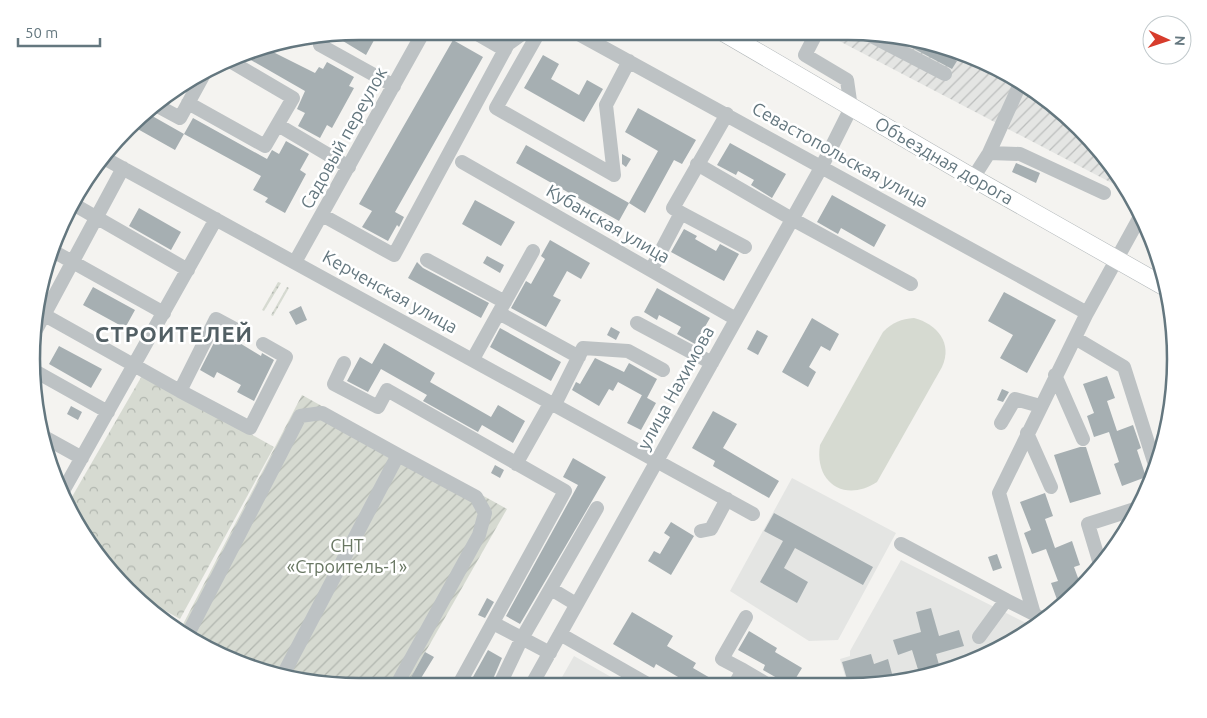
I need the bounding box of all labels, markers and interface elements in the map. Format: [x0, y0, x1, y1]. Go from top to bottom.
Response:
scale bar [18, 15, 100, 47]
north arrow [1142, 15, 1192, 65]
text: 50 m [25, 24, 58, 41]
text: N [1172, 35, 1188, 46]
street label: Садовый переулок [296, 63, 390, 212]
street label: Севастопольская улица [749, 97, 932, 211]
street label: Объездная дорога [872, 112, 1017, 208]
street label: Кубанская улица [543, 180, 674, 267]
street label: Керченская улица [320, 246, 461, 336]
district label: СТРОИТЕЛЕЙ [95, 321, 253, 346]
street label: улица Нахимова [633, 322, 717, 453]
park label: СНТ «Строитель-1» [287, 535, 407, 576]

